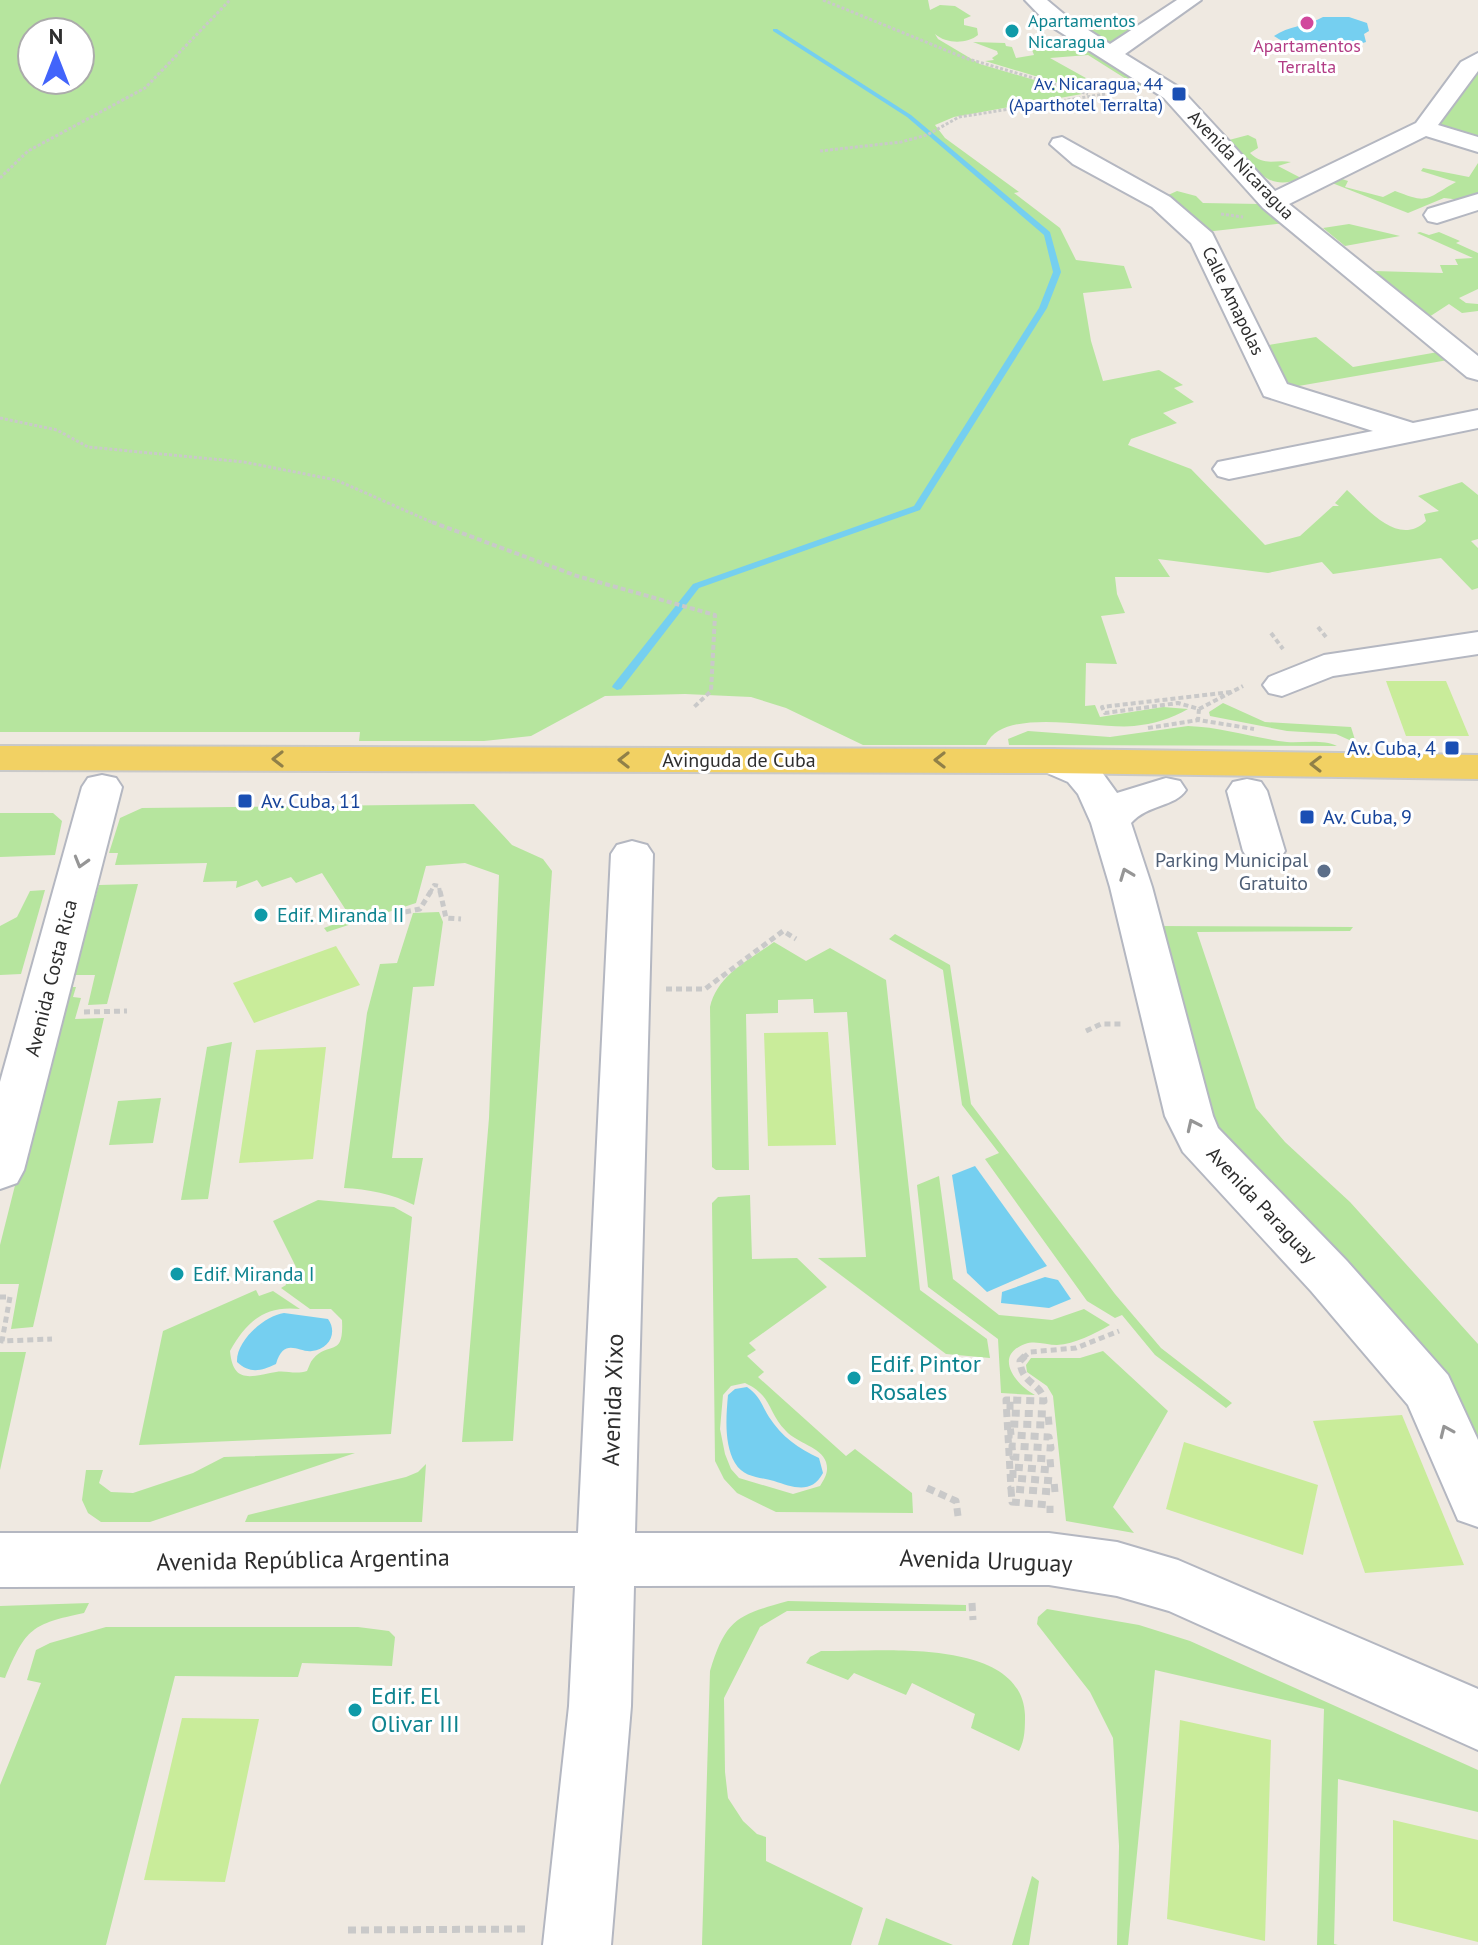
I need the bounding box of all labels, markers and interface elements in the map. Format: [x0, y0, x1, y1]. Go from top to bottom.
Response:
place label: Apartamentos Nicaragua [1028, 9, 1136, 53]
marker: Apartamentos Terralta [1298, 14, 1316, 32]
north arrow [16, 16, 96, 96]
text: N [49, 22, 63, 50]
marker: Apartamentos Nicaragua [1003, 22, 1021, 40]
place label: Apartamentos Terralta [1253, 34, 1361, 78]
place label: Av. Nicaragua, 44 (Aparthotel Terralta) [1009, 72, 1163, 116]
marker: Av. Nicaragua, 44 (Aparthotel Terralta) [1170, 85, 1188, 103]
street label: Avenida Nicaragua [1183, 105, 1299, 224]
street label: Calle Amapolas [1197, 243, 1270, 359]
place label: Av. Cuba, 4 [1347, 735, 1436, 761]
marker: Av. Cuba, 4 [1443, 739, 1461, 757]
street label: Avinguda de Cuba [662, 747, 816, 773]
one-way arrow [271, 750, 284, 768]
one-way arrow [617, 751, 630, 769]
one-way arrow [933, 751, 946, 769]
one-way arrow [1309, 755, 1322, 773]
place label: Av. Cuba, 11 [261, 788, 361, 814]
marker: Av. Cuba, 11 [236, 792, 254, 810]
place label: Av. Cuba, 9 [1323, 804, 1412, 830]
marker: Av. Cuba, 9 [1298, 808, 1316, 826]
place label: Parking Municipal Gratuito [1155, 847, 1308, 896]
one-way arrow [74, 855, 91, 868]
marker: Parking Municipal Gratuito [1315, 862, 1333, 880]
one-way arrow [1119, 868, 1136, 882]
street label: Avenida Costa Rica [19, 897, 83, 1059]
place label: Edif. Miranda II [277, 902, 404, 928]
marker: Edif. Miranda II [252, 906, 270, 924]
one-way arrow [1187, 1118, 1203, 1133]
street label: Avenida Paraguay [1201, 1141, 1323, 1269]
place label: Edif. Miranda I [193, 1261, 314, 1287]
marker: Edif. Miranda I [168, 1265, 186, 1283]
street label: Avenida Xixo [595, 1333, 630, 1467]
place label: Edif. Pintor Rosales [870, 1348, 981, 1407]
marker: Edif. Pintor Rosales [845, 1369, 863, 1387]
one-way arrow [1440, 1425, 1456, 1439]
street label: Avenida República Argentina [156, 1541, 450, 1578]
street label: Avenida Uruguay [899, 1542, 1073, 1579]
place label: Edif. El Olivar III [371, 1680, 460, 1739]
marker: Edif. El Olivar III [346, 1701, 364, 1719]

